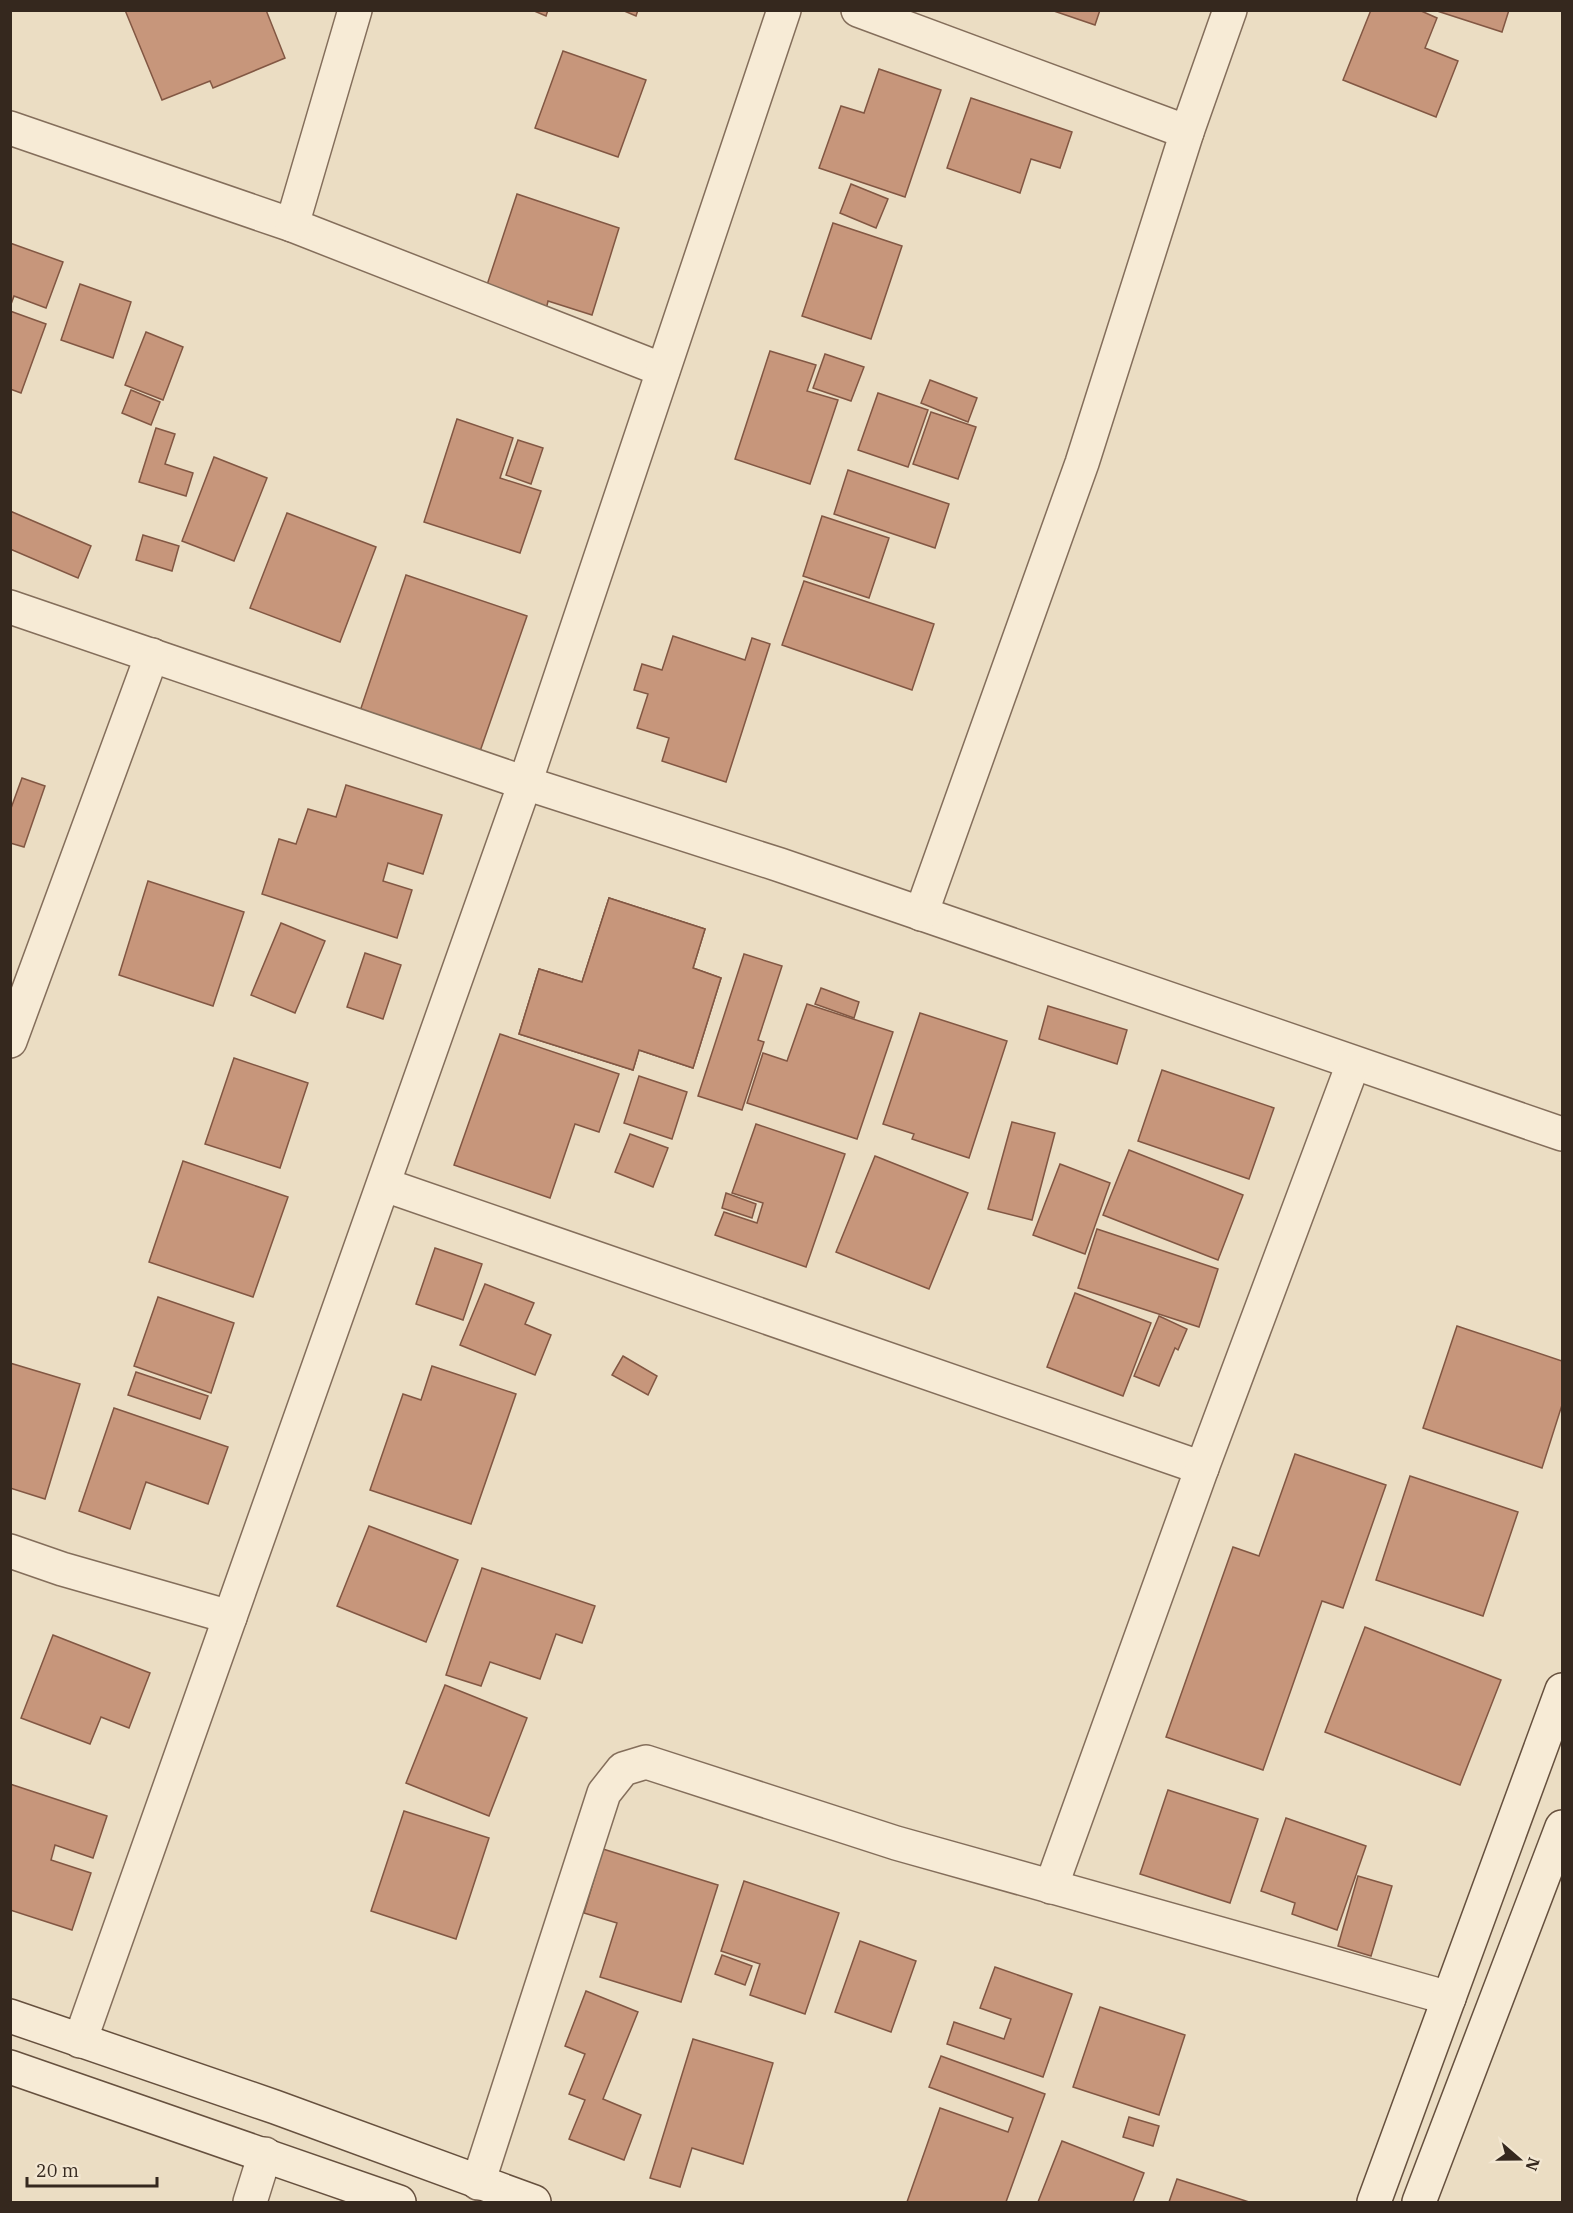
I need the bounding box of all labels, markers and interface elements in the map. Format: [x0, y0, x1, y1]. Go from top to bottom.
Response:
north arrow [1489, 2129, 1549, 2189]
scale bar [27, 2150, 158, 2188]
text: N [1522, 2155, 1545, 2173]
text: 20 m [36, 2159, 79, 2182]

